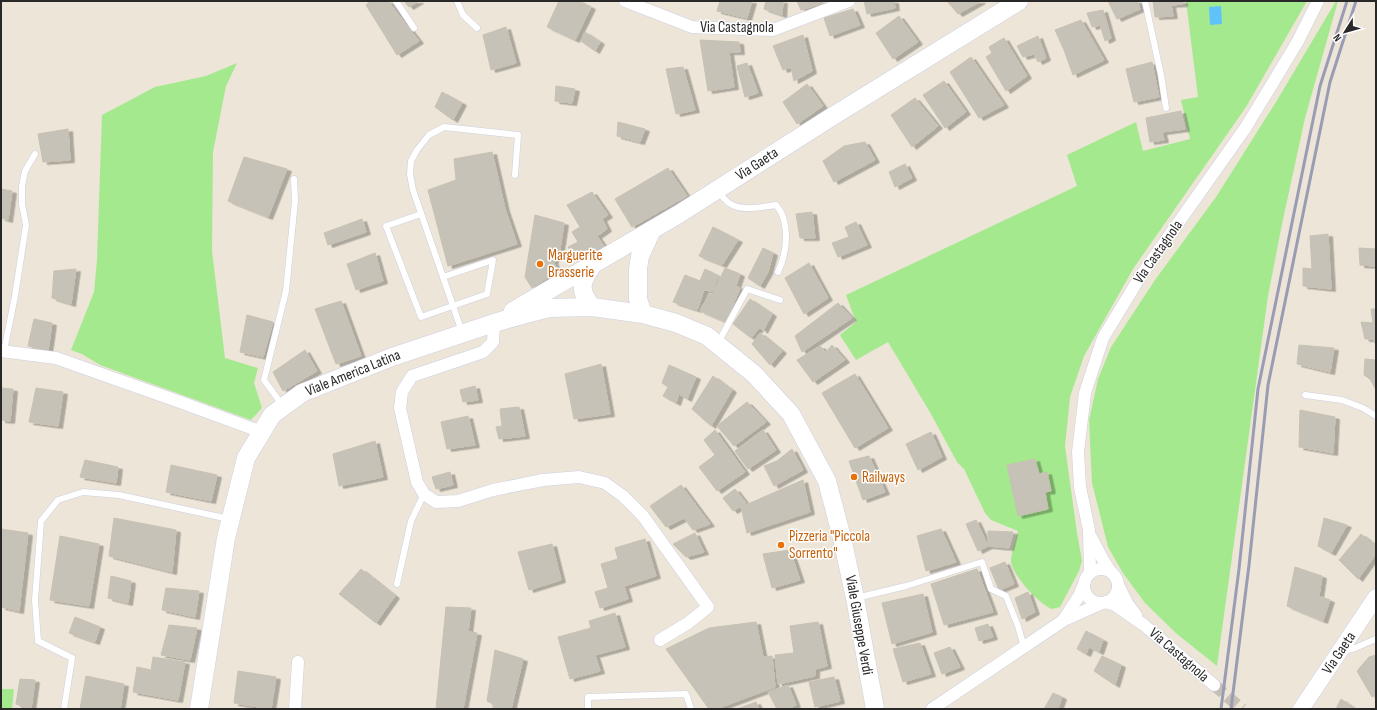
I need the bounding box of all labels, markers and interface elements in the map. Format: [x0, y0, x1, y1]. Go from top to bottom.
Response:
north arrow [1325, 12, 1365, 52]
street label: Via Castagnola [700, 18, 774, 37]
text: N [1330, 31, 1344, 44]
street label: Via Gaeta [732, 143, 782, 185]
street label: Via Castagnola [1129, 216, 1187, 287]
place label: Marguerite Brasserie [548, 246, 602, 282]
marker: Marguerite Brasserie [535, 259, 545, 269]
street label: Viale America Latina [303, 345, 404, 401]
place label: Railways [862, 468, 905, 487]
marker: Railways [849, 472, 859, 482]
place label: Pizzeria "Piccola Sorrento" [789, 527, 870, 563]
marker: Pizzeria "Piccola Sorrento" [776, 540, 786, 550]
street label: Viale Giuseppe Verdi [841, 574, 877, 676]
street label: Via Castagnola [1145, 624, 1213, 686]
street label: Via Gaeta [1318, 628, 1360, 678]

